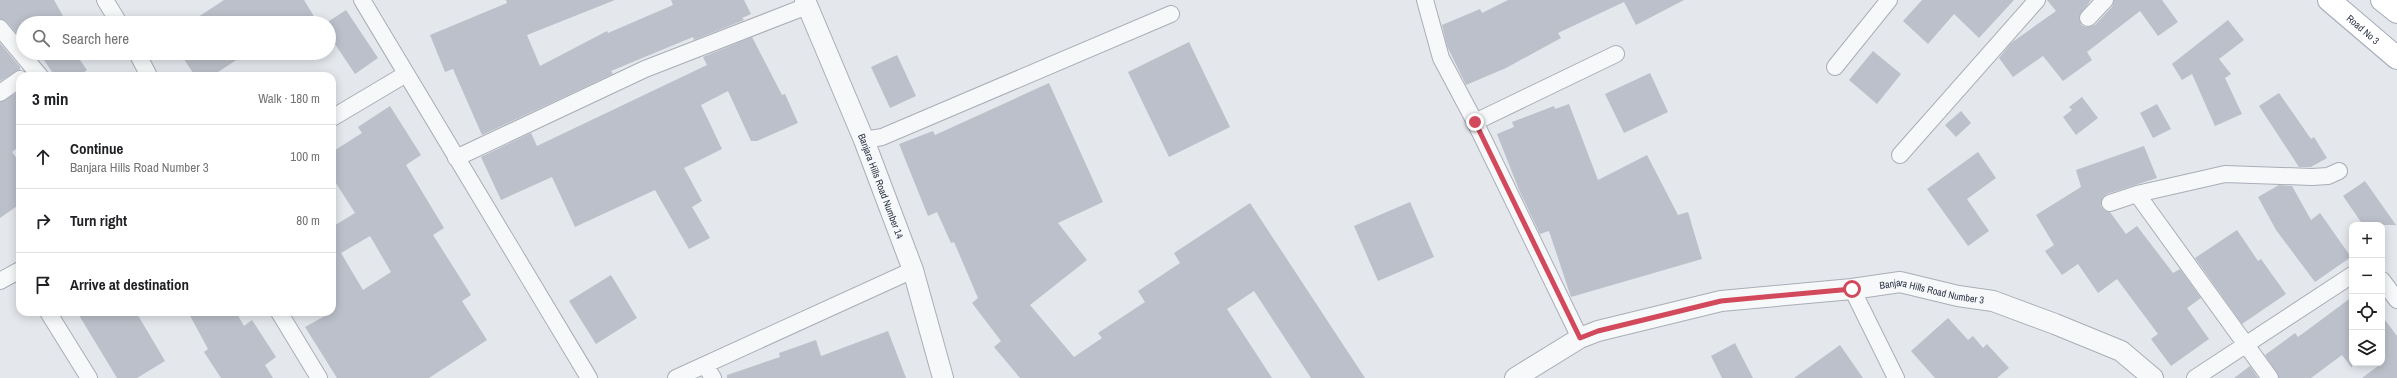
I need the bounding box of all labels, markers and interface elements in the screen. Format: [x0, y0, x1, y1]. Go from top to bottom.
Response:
street label: Road No 3 [2344, 12, 2382, 48]
search box [16, 16, 336, 60]
icon: search [30, 27, 52, 49]
text: Search here [62, 28, 129, 49]
text: 3 min [32, 87, 68, 110]
text: Walk · 180 m [258, 90, 320, 107]
route end [1466, 113, 1484, 131]
street label: Banjara Hills Road Number 14 [855, 132, 907, 241]
text: Continue [70, 138, 123, 159]
icon: ahead [32, 146, 54, 168]
text: 100 m [290, 148, 320, 165]
text: Banjara Hills Road Number 3 [70, 159, 209, 176]
icon: right [32, 210, 54, 232]
text: Turn right [70, 210, 127, 231]
text: 80 m [296, 212, 320, 229]
map controls [2349, 222, 2385, 366]
button: + [2349, 222, 2385, 258]
button: − [2349, 258, 2385, 294]
icon: arrive [32, 274, 54, 296]
text: Arrive at destination [70, 274, 189, 295]
street label: Banjara Hills Road Number 3 [1879, 276, 1985, 307]
route start [1843, 280, 1861, 298]
button: locate [2349, 294, 2385, 330]
button: layers [2349, 330, 2385, 366]

